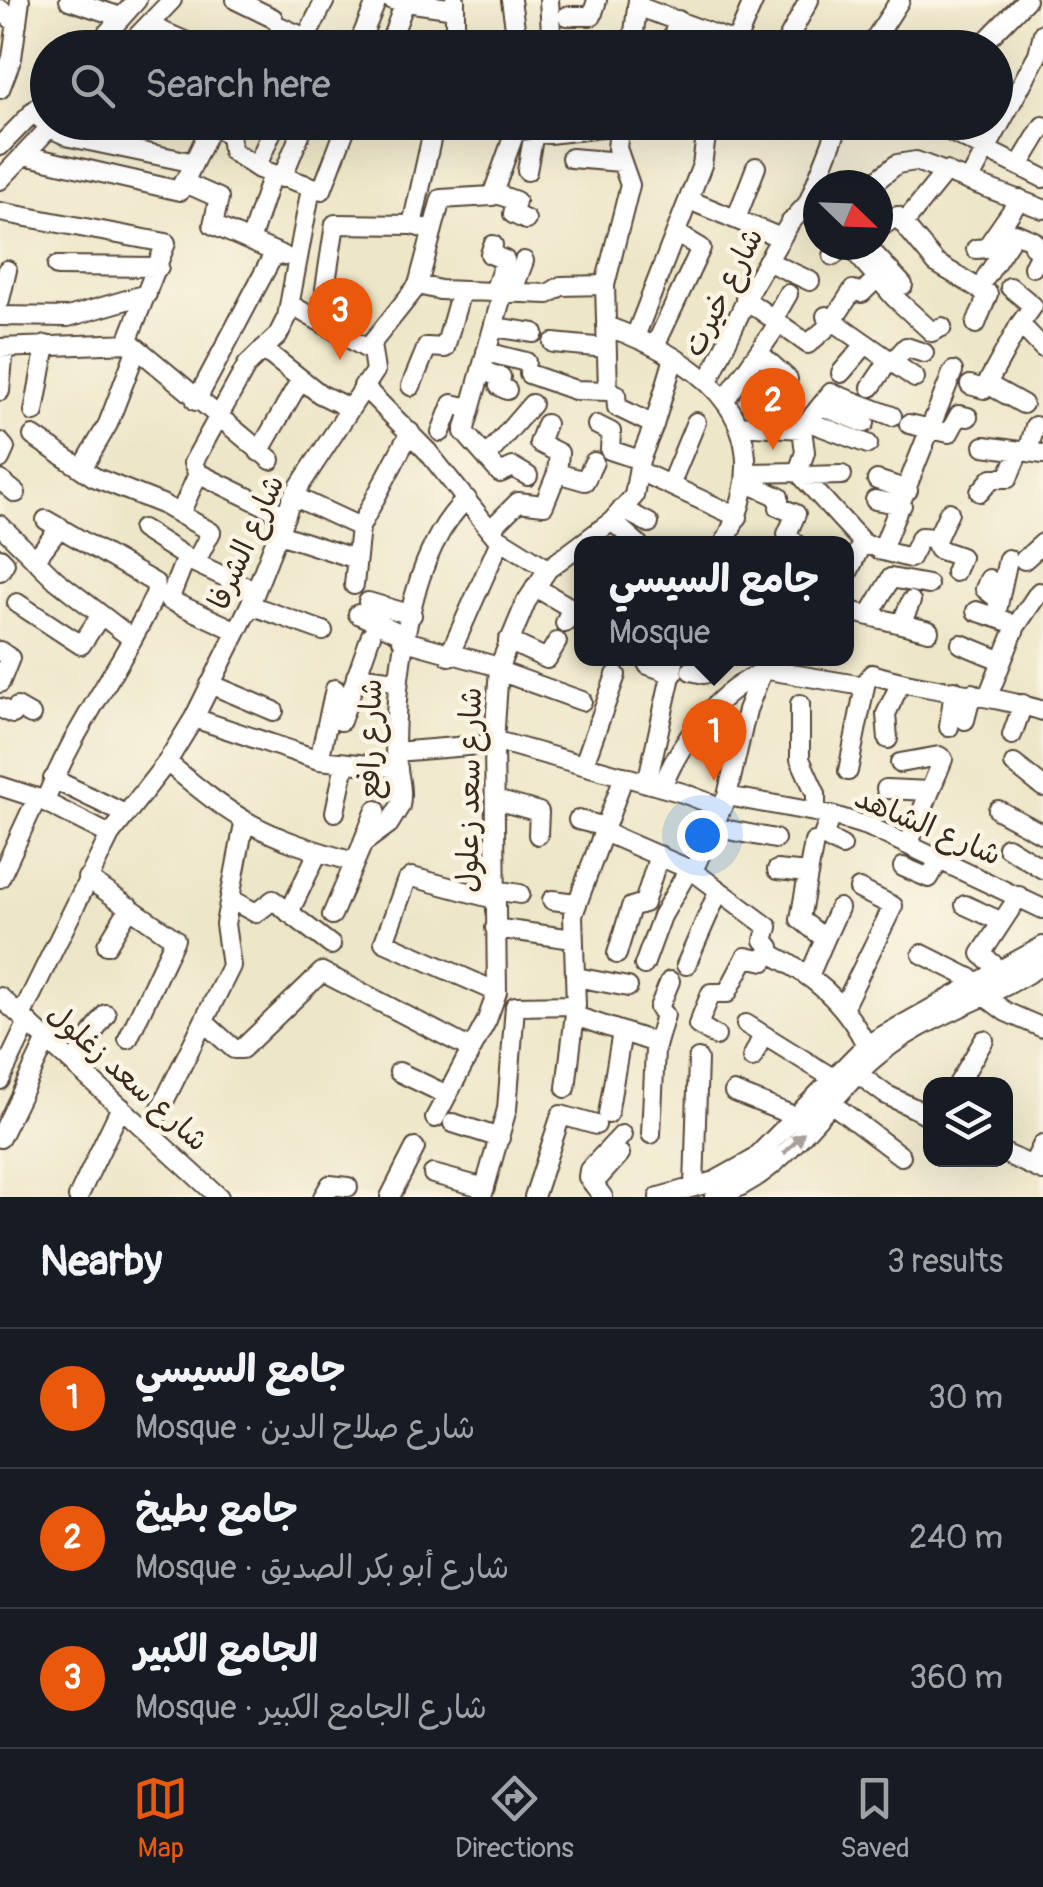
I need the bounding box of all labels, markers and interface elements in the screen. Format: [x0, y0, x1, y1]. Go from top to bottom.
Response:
search box [30, 30, 1013, 140]
icon: search [65, 58, 120, 113]
text: Search here [145, 61, 331, 109]
north arrow [803, 170, 893, 260]
street label: شارع خيرت [675, 222, 773, 364]
pin: 3 [308, 278, 372, 360]
pin: 2 [740, 368, 806, 450]
street label: شارع الشرفا [200, 469, 294, 616]
popup [574, 536, 854, 666]
text: جامع السيسي [609, 556, 819, 604]
text: Mosque [609, 613, 710, 653]
street label: شارع رافع [351, 678, 392, 800]
street label: شارع سعد زعلول [449, 687, 492, 893]
pin: 1 [682, 698, 746, 781]
street label: شارع الشاهد [848, 779, 1007, 876]
your location [677, 810, 728, 861]
street label: شارع سعد زغلول [38, 995, 216, 1161]
map controls [923, 1077, 1013, 1167]
button: layers [923, 1077, 1013, 1167]
one-way arrow [782, 1131, 805, 1155]
text: Nearby [40, 1236, 162, 1288]
text: 3 results [887, 1242, 1003, 1282]
text: جامع السيسي [135, 1346, 346, 1394]
text: 1 [66, 1378, 79, 1418]
text: 30 m [928, 1378, 1003, 1418]
text: Mosque · شارع صلاح الدين [135, 1408, 475, 1448]
text: جامع بطيخ [135, 1486, 298, 1534]
text: 2 [64, 1518, 81, 1558]
text: 240 m [909, 1518, 1003, 1558]
text: Mosque · شارع أبو بكر الصديق [135, 1548, 509, 1588]
text: الجامع الكبير [135, 1626, 318, 1674]
text: 3 [64, 1658, 81, 1698]
text: 360 m [909, 1658, 1003, 1698]
text: Mosque · شارع الجامع الكبير [135, 1688, 487, 1728]
tab: Map [133, 1771, 188, 1866]
tab: Directions [455, 1771, 574, 1866]
tab: Saved [840, 1771, 910, 1866]

